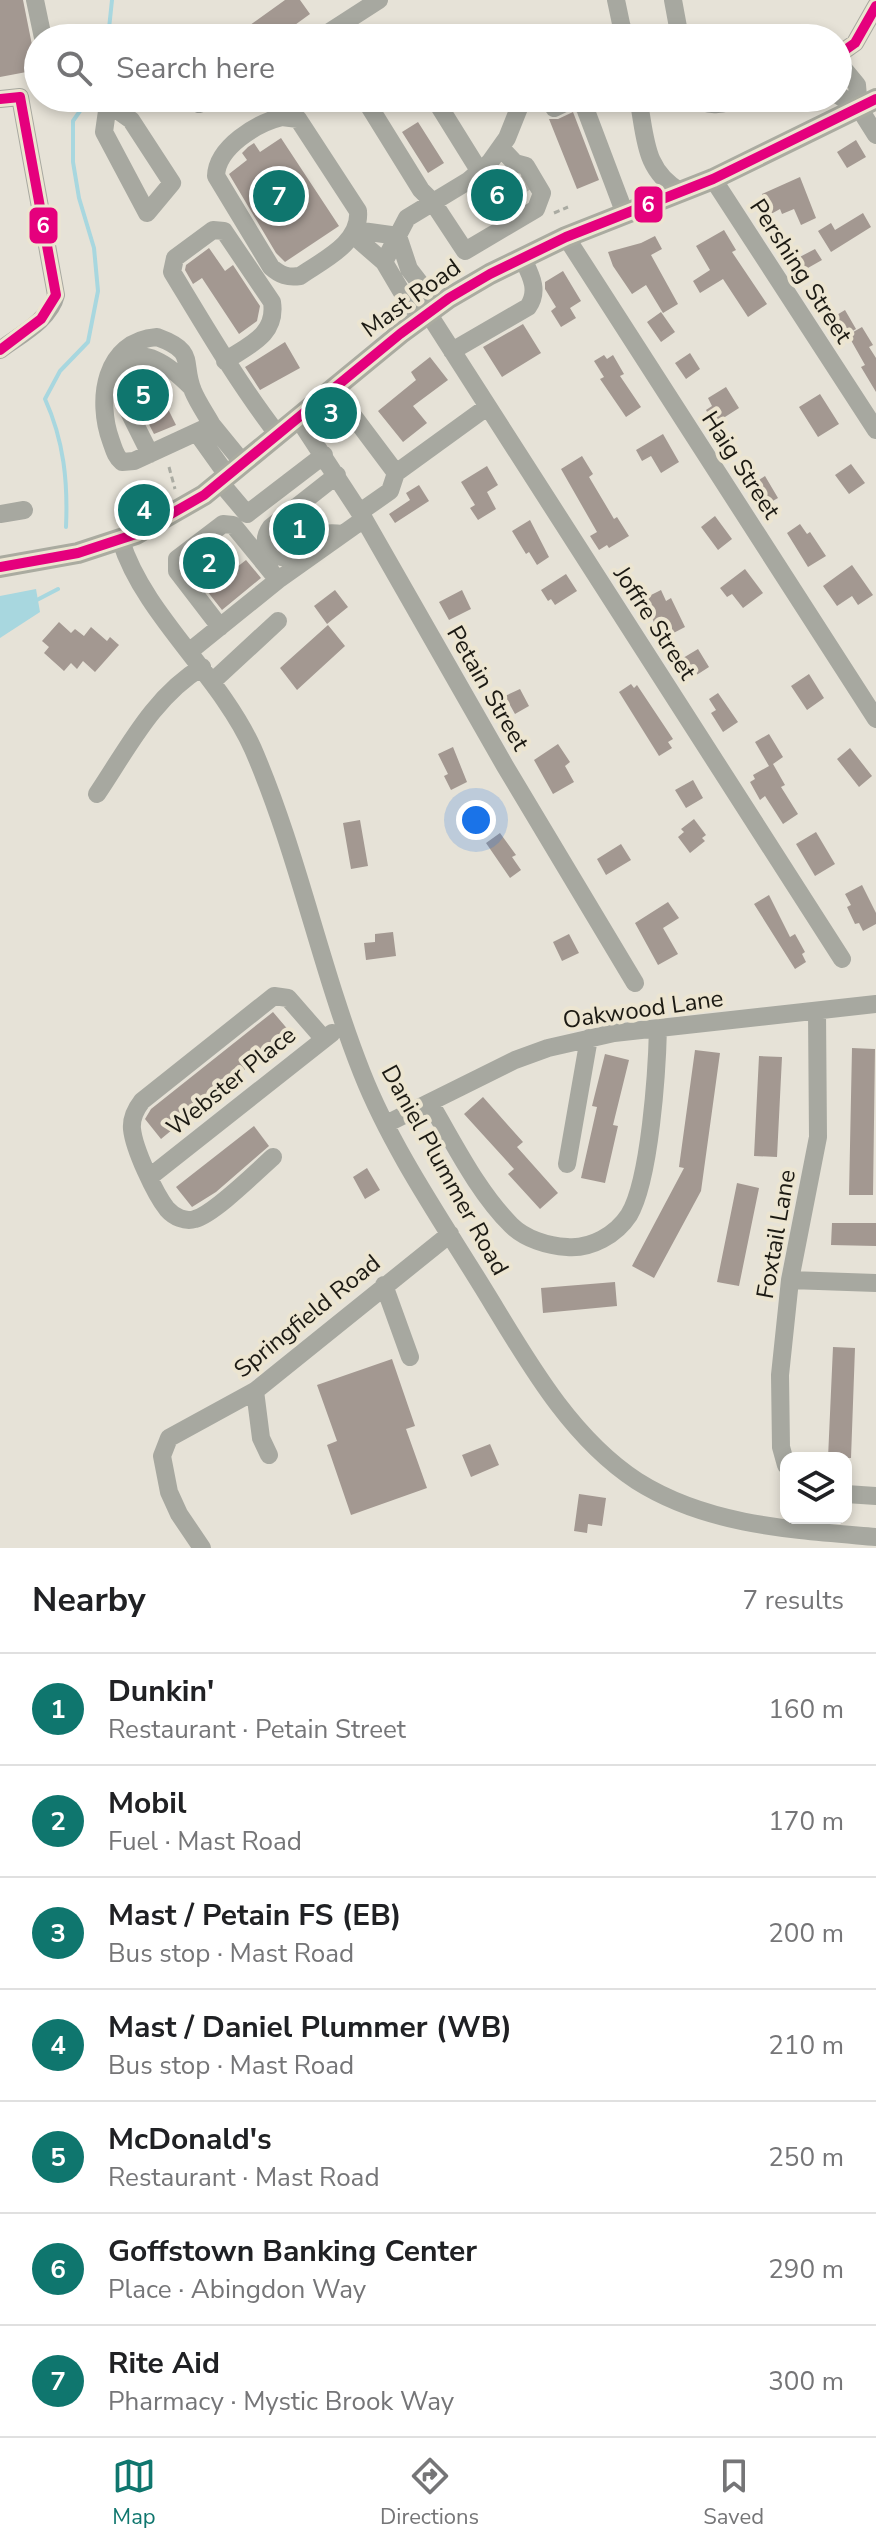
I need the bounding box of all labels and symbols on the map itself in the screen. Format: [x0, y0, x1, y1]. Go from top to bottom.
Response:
pin: 6 [471, 165, 523, 225]
pin: 7 [253, 166, 305, 226]
line badge: 6 [633, 185, 664, 224]
text: 6 [641, 190, 655, 220]
street label: Pershing Street [742, 193, 860, 350]
line badge: 6 [28, 206, 59, 245]
text: 6 [36, 211, 50, 241]
street label: Mast Road [355, 251, 467, 345]
pin: 5 [117, 365, 169, 425]
pin: 3 [305, 383, 357, 443]
street label: Haig Street [694, 405, 788, 525]
pin: 4 [118, 480, 170, 540]
pin: 1 [273, 499, 325, 559]
pin: 2 [183, 533, 235, 593]
street label: Joffre Street [606, 559, 704, 687]
street label: Petain Street [439, 620, 537, 757]
your location [456, 800, 496, 840]
street label: Oakwood Lane [561, 982, 725, 1036]
street label: Webster Place [160, 1019, 302, 1143]
street label: Daniel Plummer Road [374, 1059, 516, 1281]
street label: Foxtail Lane [749, 1167, 803, 1301]
street label: Springfield Road [227, 1247, 387, 1385]

